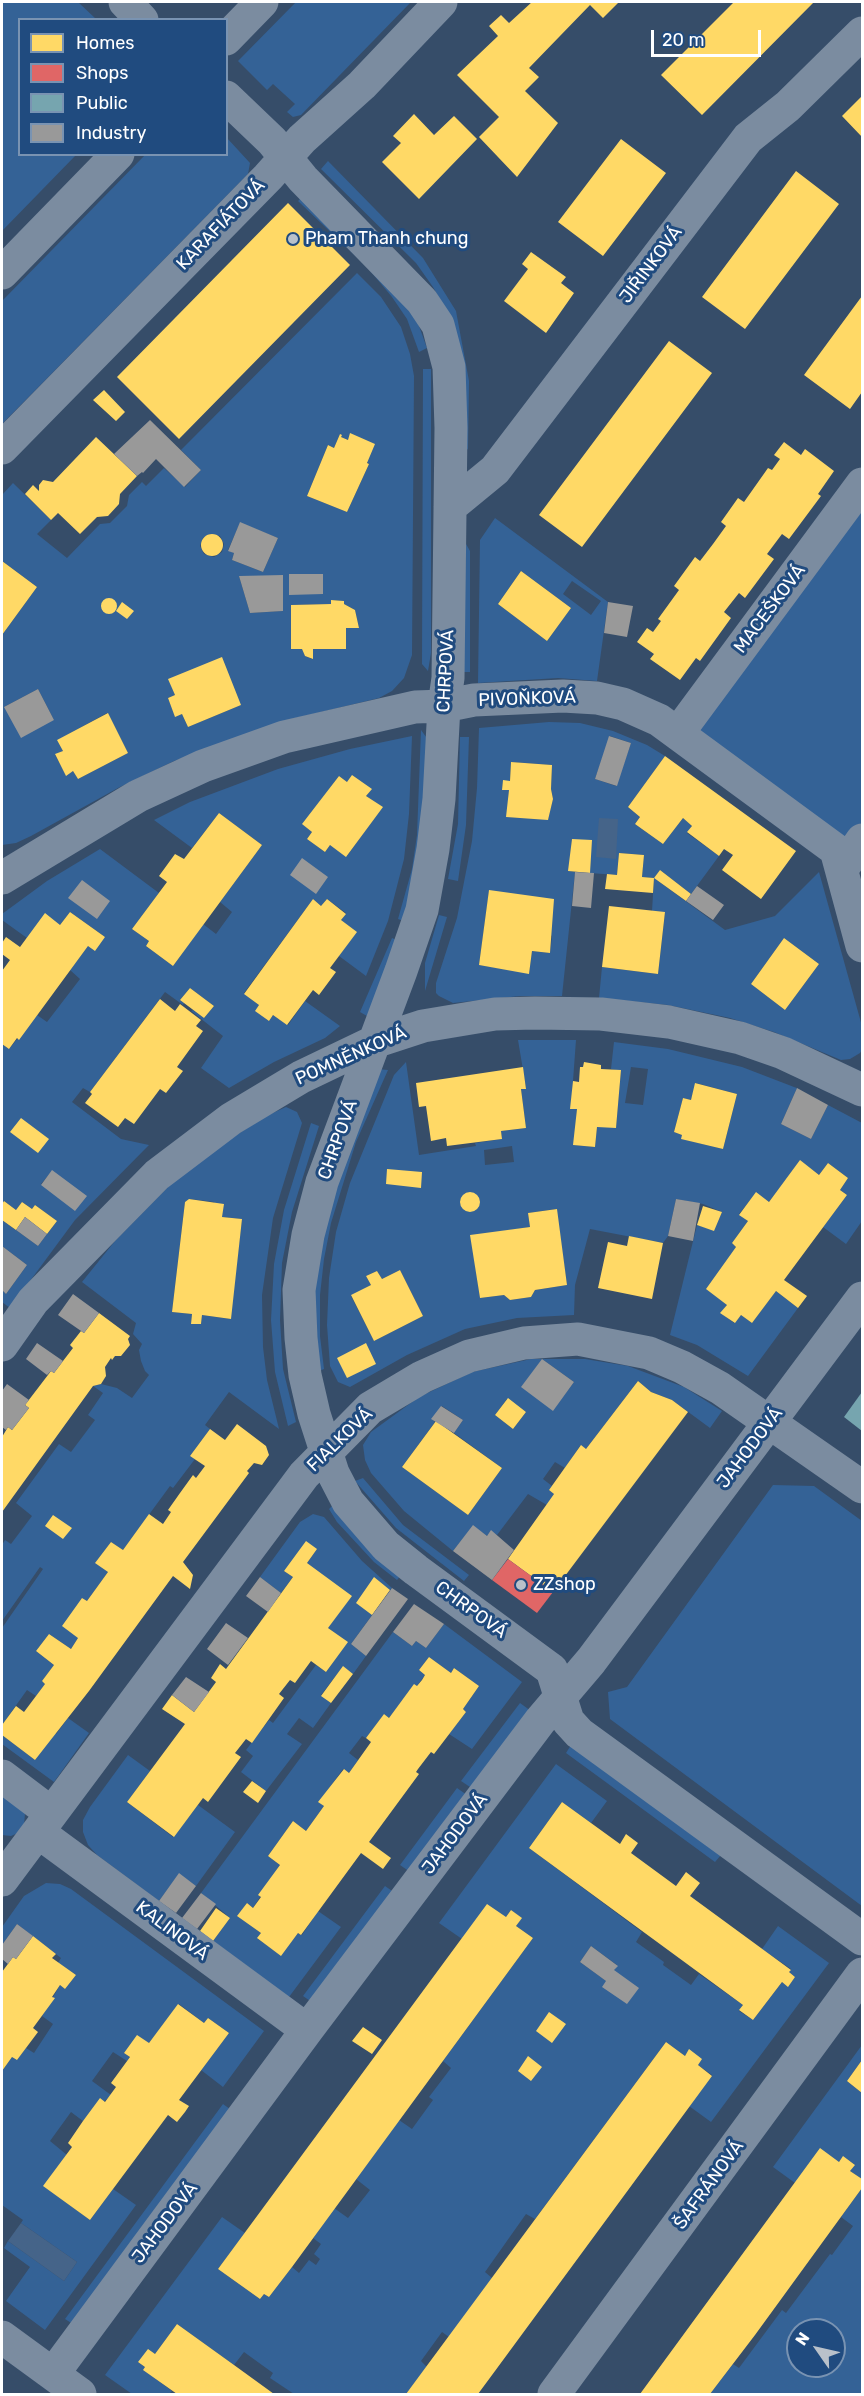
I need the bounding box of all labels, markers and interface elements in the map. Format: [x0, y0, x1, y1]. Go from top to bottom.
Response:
legend [18, 18, 228, 156]
scale bar [654, 18, 764, 56]
text: 20 m [662, 29, 704, 51]
text: Homes [76, 32, 134, 54]
text: Shops [76, 62, 128, 84]
text: Public [76, 92, 128, 114]
text: Industry [76, 122, 146, 144]
street label: KARAFIÁTOVÁ [172, 175, 270, 275]
street label: JIŘINKOVÁ [615, 222, 687, 308]
place label: Pham Thanh chung [305, 228, 468, 250]
marker: Pham Thanh chung [286, 232, 300, 246]
street label: MACEŠKOVÁ [730, 561, 810, 657]
street label: CHRPOVÁ [433, 629, 459, 713]
street label: PIVOŇKOVÁ [478, 687, 576, 711]
street label: POMNĚNKOVÁ [292, 1022, 410, 1090]
street label: CHRPOVÁ [314, 1097, 362, 1183]
street label: JAHODOVÁ [713, 1403, 787, 1493]
street label: FIALKOVÁ [303, 1404, 377, 1476]
place label: ZZshop [533, 1574, 596, 1596]
street label: CHRPOVÁ [431, 1577, 511, 1643]
marker: ZZshop [514, 1578, 528, 1592]
street label: JAHODOVÁ [418, 1789, 492, 1879]
street label: KALINOVÁ [131, 1897, 213, 1965]
street label: ŠAFRÁNOVÁ [669, 2136, 749, 2234]
street label: JAHODOVÁ [128, 2178, 202, 2268]
north arrow [786, 2318, 846, 2378]
text: N [791, 2329, 813, 2349]

